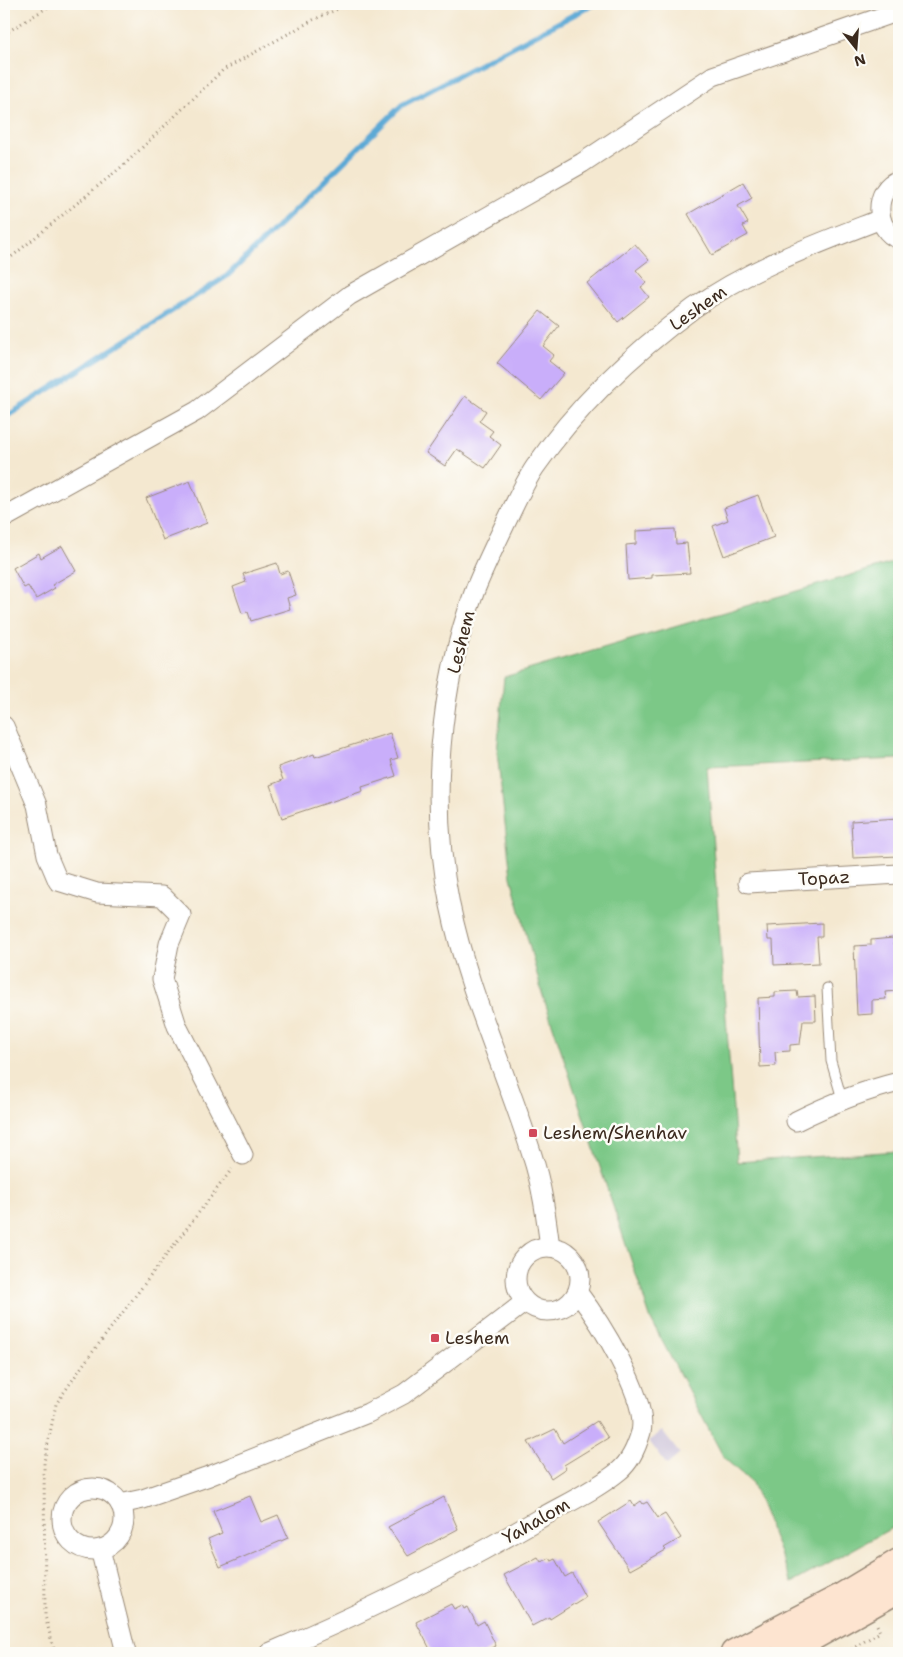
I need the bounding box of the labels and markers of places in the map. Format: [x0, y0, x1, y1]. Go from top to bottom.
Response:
place label: Leshem/Shenhav [543, 1121, 687, 1145]
marker: Leshem/Shenhav [527, 1127, 539, 1139]
place label: Leshem [445, 1326, 510, 1350]
marker: Leshem [429, 1332, 441, 1344]

